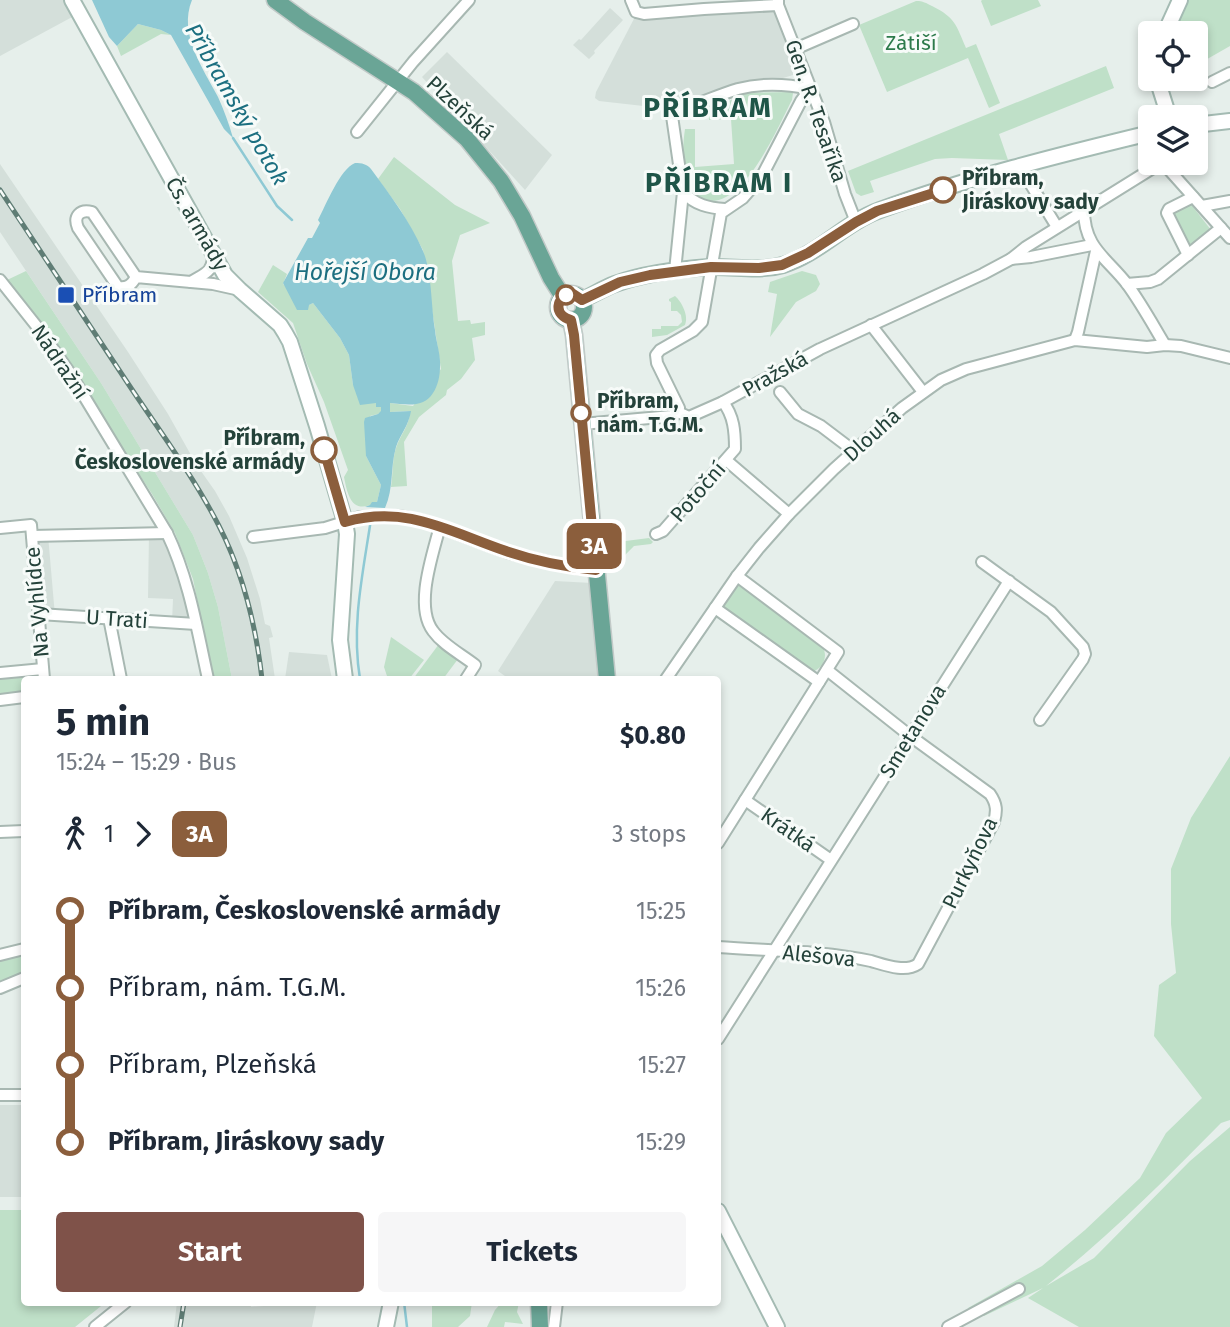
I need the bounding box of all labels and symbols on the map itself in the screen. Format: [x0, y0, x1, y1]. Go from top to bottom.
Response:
water label: Příbramský potok [179, 18, 295, 190]
park label: Zátiší [885, 30, 937, 56]
street label: Gen. R. Tesaříka [779, 36, 853, 186]
street label: Plzeňská [421, 70, 499, 146]
district label: PŘÍBRAM [643, 90, 773, 124]
district label: PŘÍBRAM I [645, 165, 793, 199]
place label: Příbram, Jiráskovy sady [961, 165, 1099, 215]
street label: Čs. armády [160, 173, 235, 276]
marker: Příbram, Jiráskovy sady [930, 177, 956, 203]
water label: Hořejší Obora [294, 258, 436, 286]
place label: Příbram [82, 282, 157, 308]
marker: Příbram [56, 285, 76, 305]
unlabelled marker [556, 285, 576, 305]
street label: Nádražní [26, 320, 94, 404]
street label: Pražská [738, 345, 812, 403]
place label: Příbram, nám. T.G.M. [597, 388, 703, 438]
marker: Příbram, nám. T.G.M. [571, 403, 591, 423]
street label: Dlouhá [838, 403, 906, 467]
place label: Příbram, Československé armády [75, 425, 305, 475]
marker: Příbram, Československé armády [311, 437, 337, 463]
street label: Potoční [665, 456, 731, 528]
line badge: 3A [562, 523, 626, 569]
street label: Na Vyhlídce [19, 546, 55, 658]
street label: U Trati [85, 604, 149, 634]
street label: Smetanova [874, 679, 952, 783]
street label: Krátká [756, 802, 820, 858]
street label: Purkyňova [937, 813, 1003, 913]
street label: Alešova [781, 939, 857, 973]

